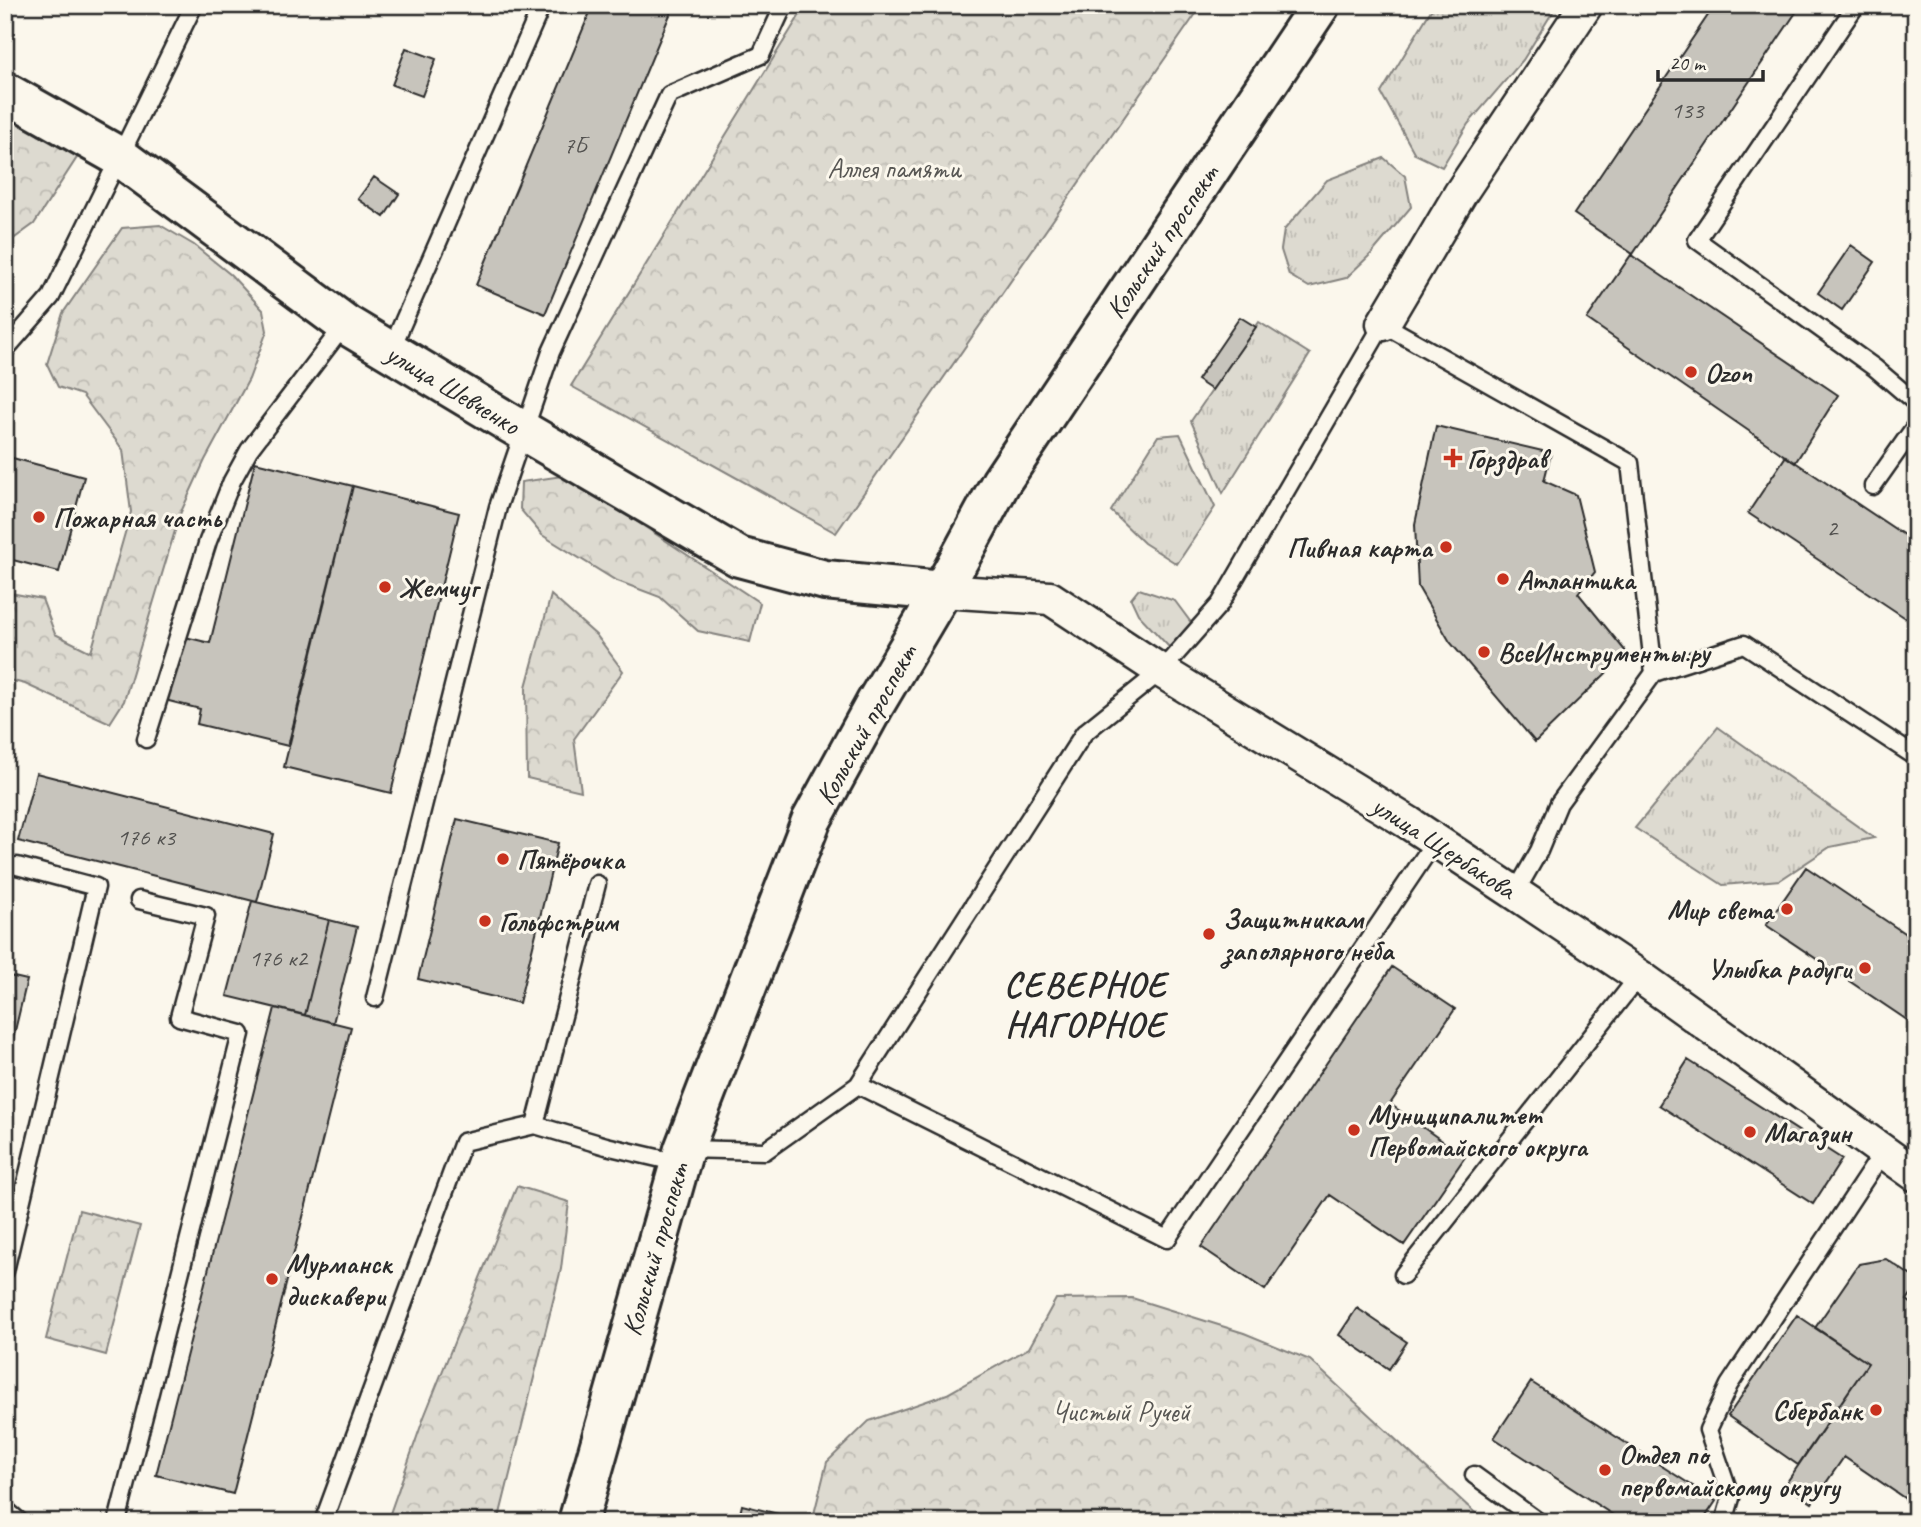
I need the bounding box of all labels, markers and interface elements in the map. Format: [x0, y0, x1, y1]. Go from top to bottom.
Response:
scale bar [1658, 38, 1764, 82]
text: 20 m [1669, 50, 1707, 76]
house number: 133 [1671, 95, 1705, 125]
house number: 7Б [563, 130, 590, 160]
park label: Аллея памяти [827, 151, 962, 186]
street label: Кольский проспект [1098, 156, 1227, 325]
street label: улица Шевченко [378, 334, 528, 444]
place label: Ozon [1705, 355, 1753, 390]
marker: Ozon [1683, 364, 1699, 380]
place label: Горздрав [1467, 441, 1552, 477]
marker: Горздрав [1445, 450, 1461, 466]
place label: Пожарная часть [53, 500, 223, 535]
marker: Пожарная часть [31, 509, 47, 525]
house number: 2 [1827, 513, 1840, 543]
place label: Пивная карта [1287, 530, 1434, 565]
marker: Пивная карта [1438, 539, 1454, 555]
place label: Атлантика [1517, 562, 1637, 597]
place label: Жемчуг [399, 570, 481, 606]
marker: Атлантика [1495, 571, 1511, 587]
marker: Жемчуг [377, 579, 393, 595]
place label: ВсеИнструменты.ру [1498, 635, 1712, 671]
street label: Кольский проспект [807, 636, 925, 811]
marker: ВсеИнструменты.ру [1476, 644, 1492, 660]
street label: улица Щербакова [1364, 786, 1524, 907]
house number: 176 к3 [117, 822, 177, 852]
place label: Пятёрочка [517, 842, 626, 877]
marker: Пятёрочка [495, 851, 511, 867]
place label: Мир света [1667, 892, 1776, 927]
place label: Защитникам заполярного неба [1220, 901, 1396, 969]
marker: Мир света [1779, 901, 1795, 917]
place label: Гольфстрим [499, 904, 620, 939]
marker: Гольфстрим [477, 913, 493, 929]
marker: Защитникам заполярного неба [1201, 926, 1217, 942]
house number: 176 к2 [249, 943, 309, 973]
place label: Улыбка радуги [1707, 951, 1854, 986]
marker: Улыбка радуги [1857, 960, 1873, 976]
district label: СЕВЕРНОЕ НАГОРНОЕ [1004, 962, 1170, 1047]
place label: Муниципалитет Первомайского округа [1368, 1097, 1589, 1164]
place label: Магазин [1764, 1115, 1853, 1151]
marker: Муниципалитет Первомайского округа [1346, 1122, 1362, 1138]
marker: Магазин [1742, 1124, 1758, 1140]
street label: Кольский проспект [614, 1157, 697, 1340]
place label: Мурманск дискавери [286, 1246, 393, 1313]
marker: Мурманск дискавери [264, 1271, 280, 1287]
place label: Сбербанк [1773, 1393, 1864, 1428]
park label: Чистый Ручей [1052, 1394, 1191, 1429]
marker: Сбербанк [1868, 1402, 1884, 1418]
place label: Отдел по первомайскому округу [1619, 1437, 1842, 1505]
marker: Отдел по первомайскому округу [1597, 1462, 1613, 1478]

